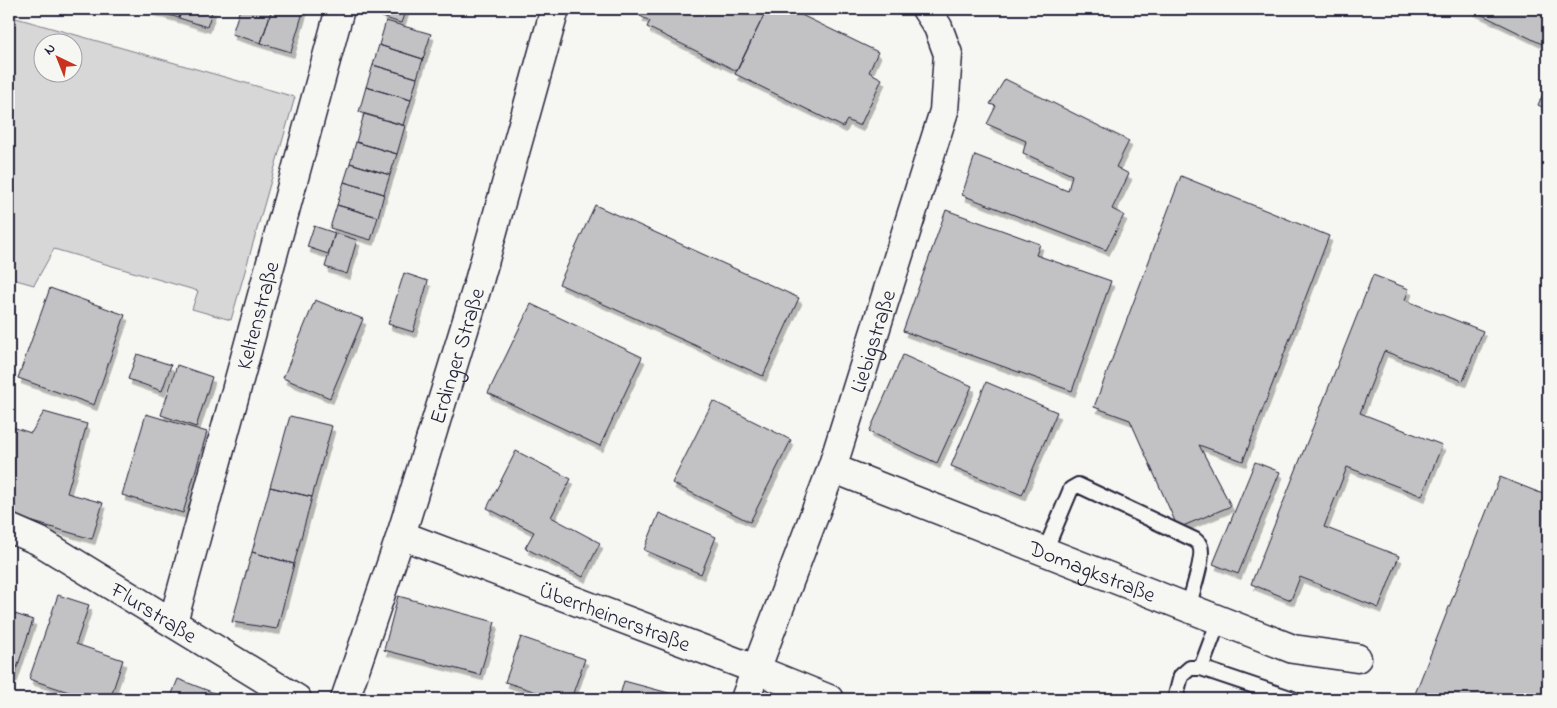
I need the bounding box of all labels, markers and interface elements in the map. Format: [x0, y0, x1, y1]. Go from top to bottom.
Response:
north arrow [32, 32, 82, 82]
text: N [40, 39, 61, 60]
street label: Keltenstraße [229, 258, 290, 374]
street label: Erdinger Straße [423, 284, 495, 429]
street label: Liebigstraße [844, 286, 906, 397]
street label: Domagkstraße [1022, 533, 1160, 613]
street label: Flurstraße [103, 575, 202, 653]
street label: Überrheinerstraße [534, 576, 695, 662]

